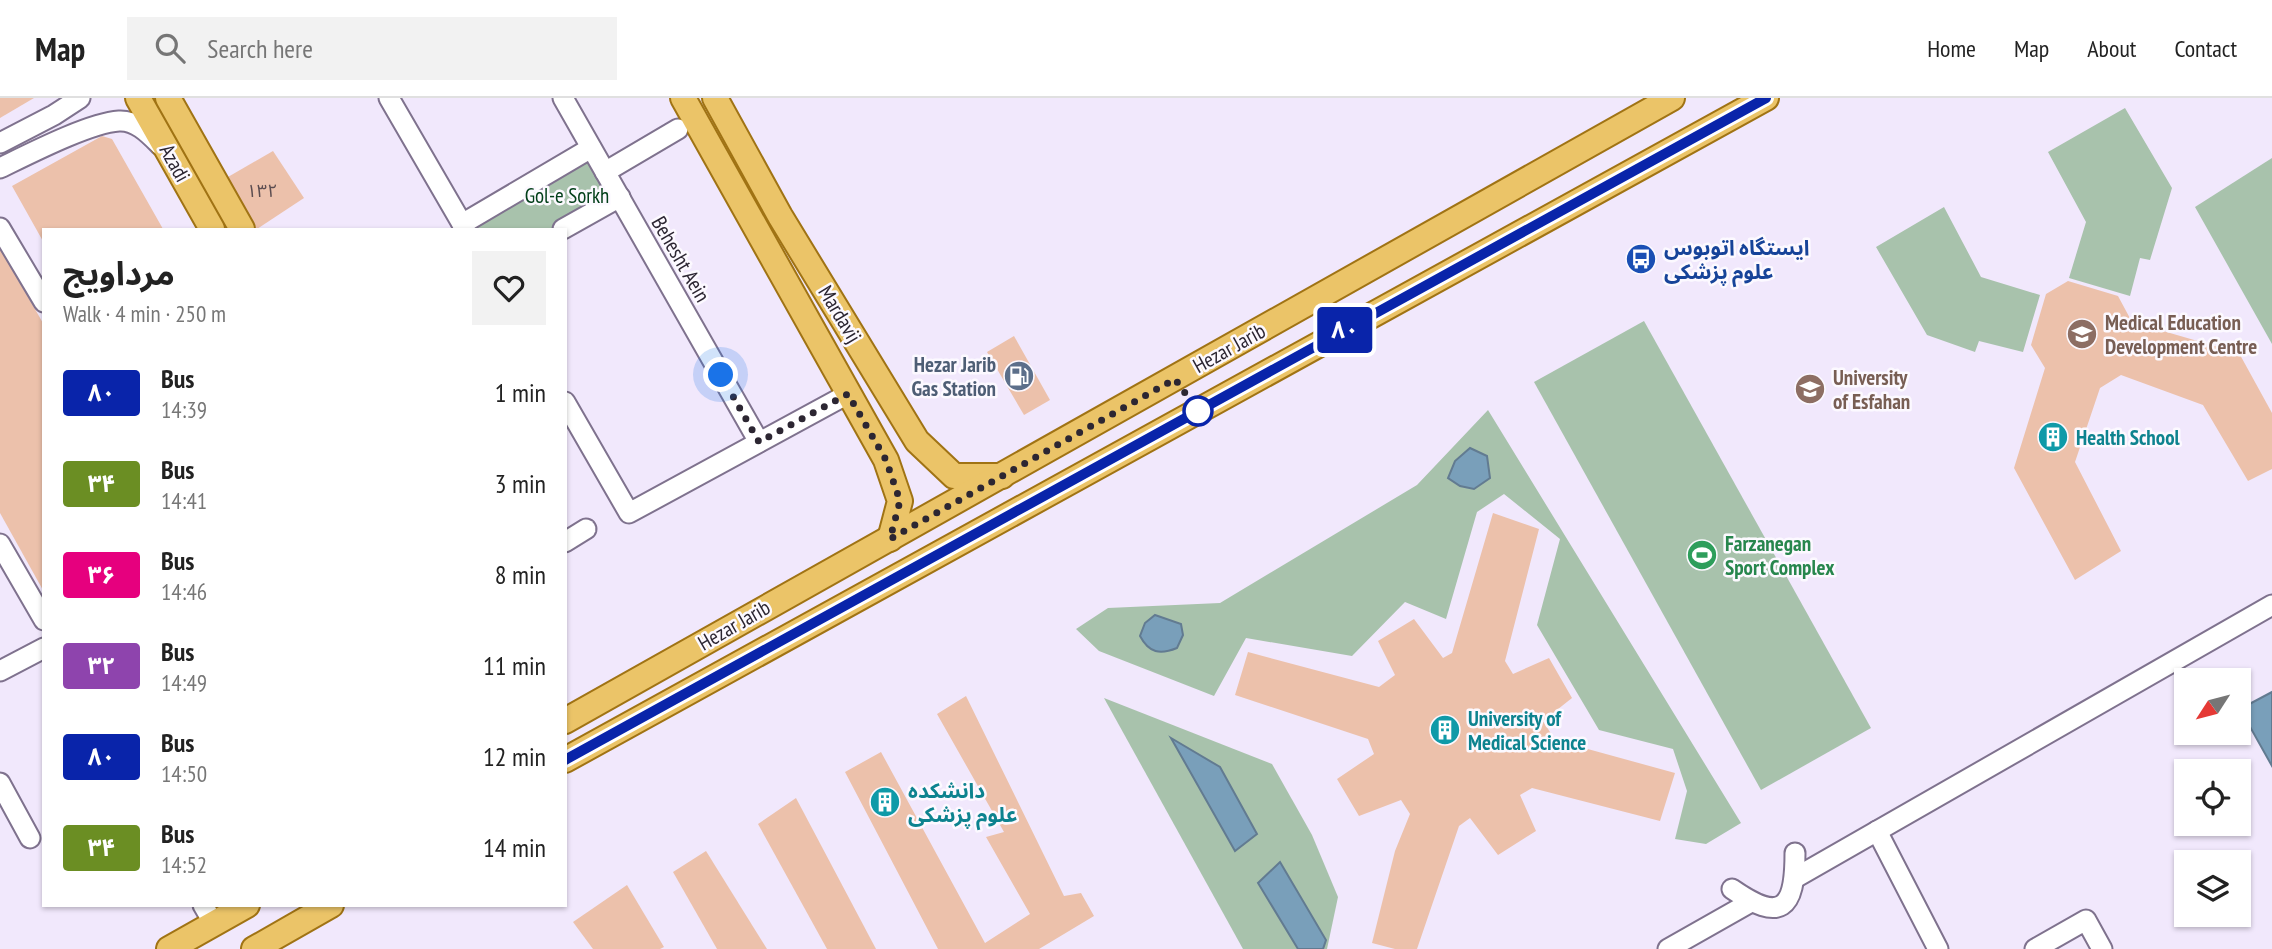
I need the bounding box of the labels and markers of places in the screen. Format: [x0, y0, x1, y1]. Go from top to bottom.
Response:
place label: ایستگاه اتوبوس علوم پزشکی [1664, 234, 1810, 288]
bus stop icon: ایستگاه اتوبوس علوم پزشکی [1624, 242, 1658, 276]
place label: Medical Education Development Centre [2105, 309, 2257, 360]
school or university icon: Medical Education Development Centre [2065, 317, 2099, 351]
place label: Hezar Jarib Gas Station [912, 351, 996, 402]
fuel station icon: Hezar Jarib Gas Station [1002, 359, 1036, 393]
place label: University of Esfahan [1833, 364, 1910, 415]
school or university icon: University of Esfahan [1793, 372, 1827, 406]
unlabelled marker [1183, 396, 1213, 426]
building icon: Health School [2036, 420, 2070, 454]
place label: Health School [2076, 424, 2180, 451]
place label: Farzanegan Sport Complex [1725, 530, 1835, 581]
sports icon: Farzanegan Sport Complex [1685, 538, 1719, 572]
place label: University of Medical Science [1468, 705, 1586, 756]
building icon: University of Medical Science [1428, 713, 1462, 747]
place label: دانشکده علوم پزشکی [908, 777, 1018, 831]
building icon: دانشکده علوم پزشکی [868, 785, 902, 819]

